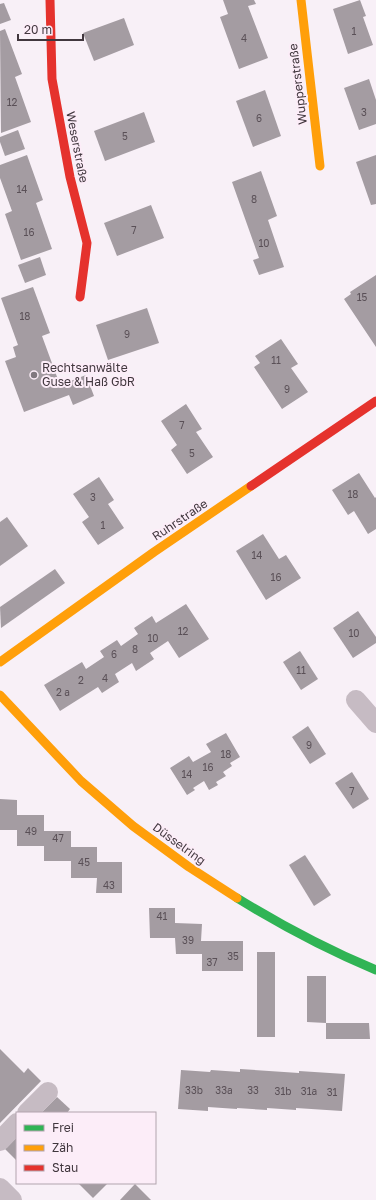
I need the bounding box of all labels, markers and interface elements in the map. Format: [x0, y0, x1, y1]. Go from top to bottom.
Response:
scale bar [18, 16, 83, 42]
text: 20 m [24, 22, 52, 37]
house number: 1 [352, 25, 357, 37]
house number: 4 [241, 32, 247, 44]
street label: Wupperstraße [285, 43, 310, 125]
house number: 12 [7, 96, 18, 108]
house number: 3 [361, 106, 367, 118]
street label: Weserstraße [63, 110, 92, 184]
house number: 6 [256, 112, 262, 124]
house number: 5 [122, 130, 128, 142]
house number: 14 [17, 183, 27, 195]
house number: 8 [251, 193, 257, 205]
house number: 7 [131, 224, 137, 236]
house number: 16 [24, 226, 34, 238]
house number: 10 [258, 237, 270, 249]
house number: 15 [357, 291, 368, 303]
house number: 18 [20, 310, 30, 322]
house number: 9 [124, 328, 130, 340]
house number: 11 [271, 354, 281, 366]
place label: Rechtsanwälte Guse & Haß GbR [42, 360, 135, 389]
marker: Rechtsanwälte Guse & Haß GbR [29, 370, 39, 380]
house number: 9 [284, 383, 290, 395]
house number: 7 [179, 419, 185, 431]
house number: 5 [189, 447, 195, 459]
house number: 18 [348, 488, 358, 500]
house number: 3 [90, 491, 96, 503]
street label: Ruhrstraße [149, 496, 210, 544]
house number: 1 [101, 519, 106, 531]
house number: 14 [252, 549, 262, 561]
house number: 16 [271, 571, 281, 583]
house number: 12 [178, 625, 189, 637]
house number: 10 [348, 627, 360, 639]
house number: 10 [147, 632, 159, 644]
house number: 8 [132, 643, 138, 655]
house number: 6 [111, 648, 117, 660]
house number: 11 [296, 664, 306, 676]
house number: 4 [102, 672, 108, 684]
house number: 2 [78, 674, 84, 686]
house number: 2 a [56, 686, 70, 698]
house number: 9 [306, 739, 312, 751]
house number: 18 [221, 748, 231, 760]
house number: 16 [203, 761, 213, 773]
house number: 14 [182, 768, 192, 780]
house number: 7 [349, 785, 355, 797]
street label: Düsselring [150, 819, 209, 868]
house number: 49 [25, 825, 37, 837]
house number: 47 [52, 832, 64, 844]
house number: 45 [78, 856, 90, 868]
house number: 43 [103, 879, 115, 891]
house number: 41 [157, 910, 168, 922]
house number: 39 [182, 934, 194, 946]
house number: 35 [227, 950, 239, 962]
house number: 37 [206, 956, 218, 968]
house number: 33b [185, 1084, 203, 1096]
house number: 33a [215, 1084, 233, 1096]
house number: 33 [247, 1084, 259, 1096]
house number: 31b [275, 1085, 291, 1097]
house number: 31a [301, 1085, 317, 1097]
house number: 31 [327, 1086, 337, 1098]
legend [16, 1112, 156, 1184]
text: Frei [52, 1120, 74, 1135]
text: Zäh [52, 1140, 73, 1155]
text: Stau [52, 1160, 78, 1175]

